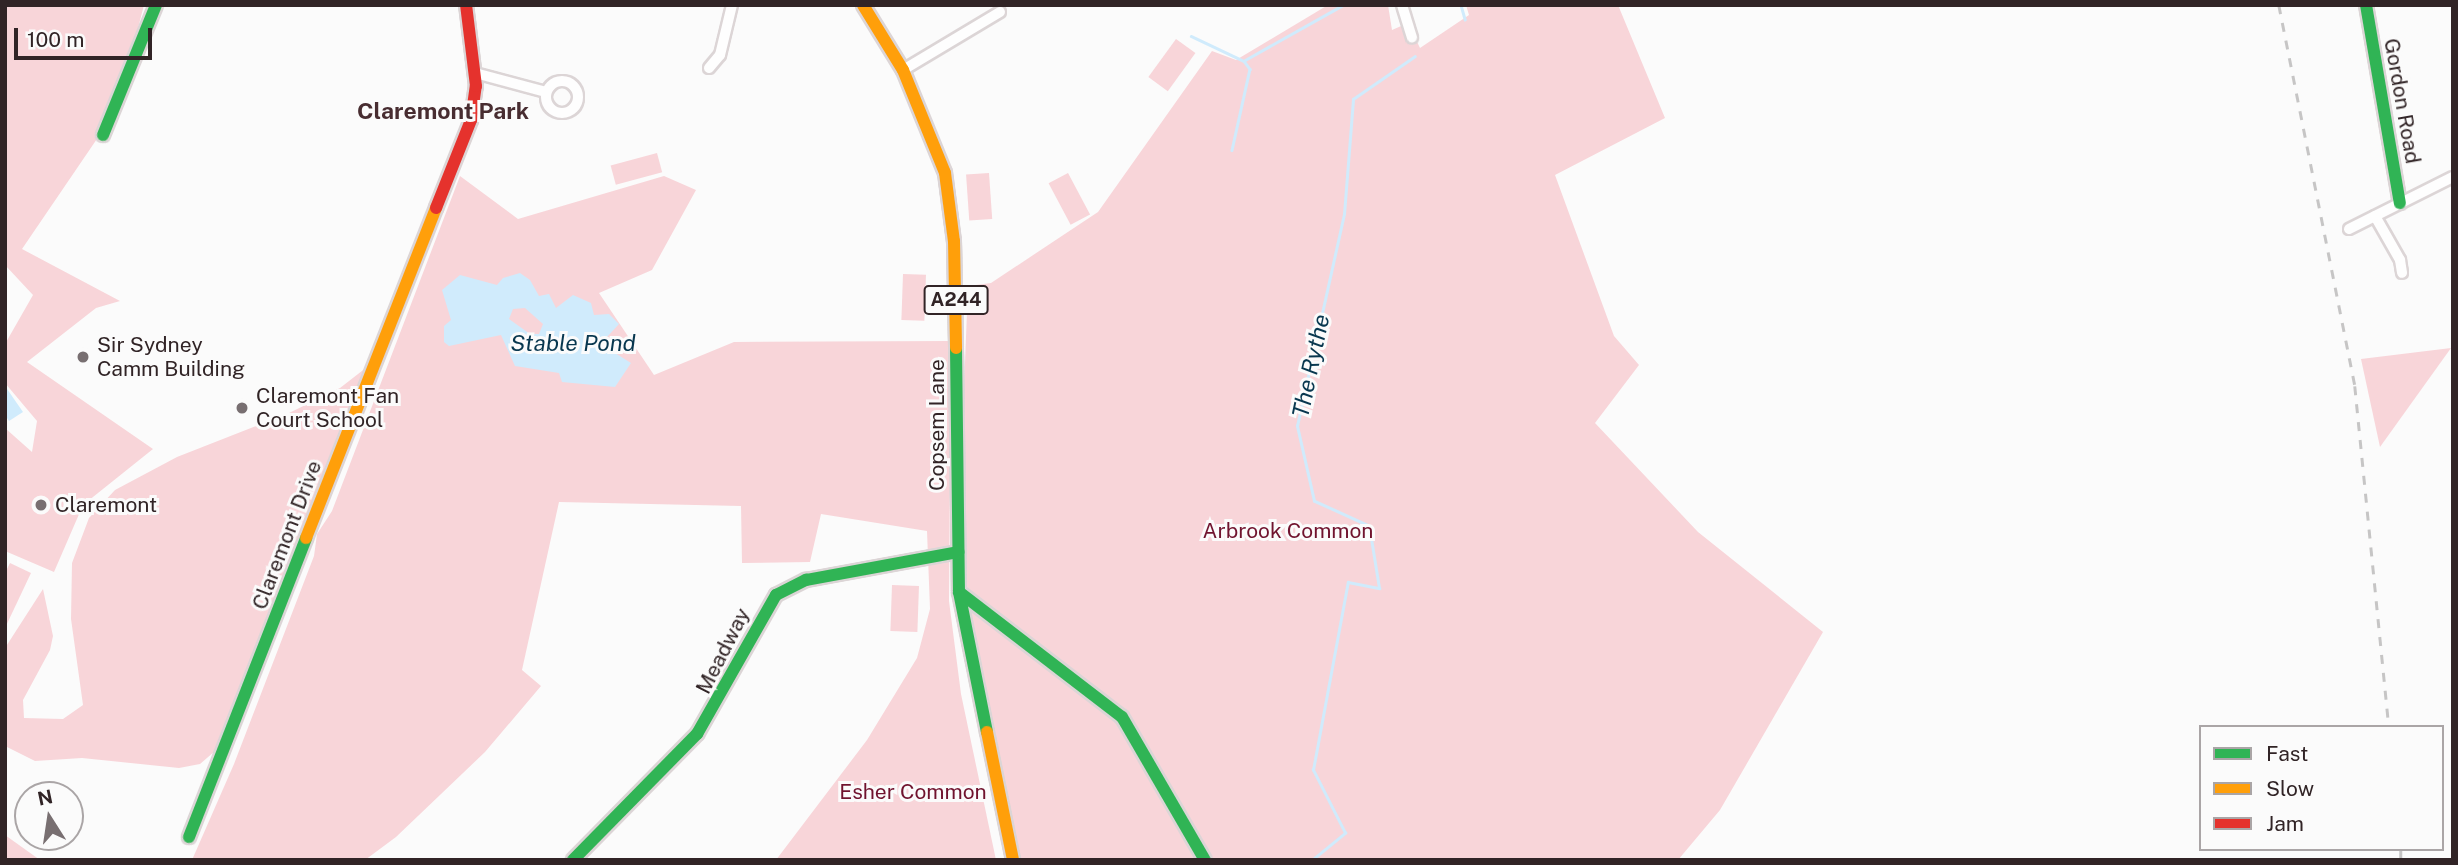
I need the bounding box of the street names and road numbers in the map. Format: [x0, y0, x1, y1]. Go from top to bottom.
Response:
street label: Gordon Road [2379, 36, 2425, 166]
road number: A244 [923, 284, 989, 316]
street label: Copsem Lane [924, 359, 950, 491]
street label: Claremont Drive [247, 457, 327, 613]
street label: Meadway [691, 604, 755, 698]

